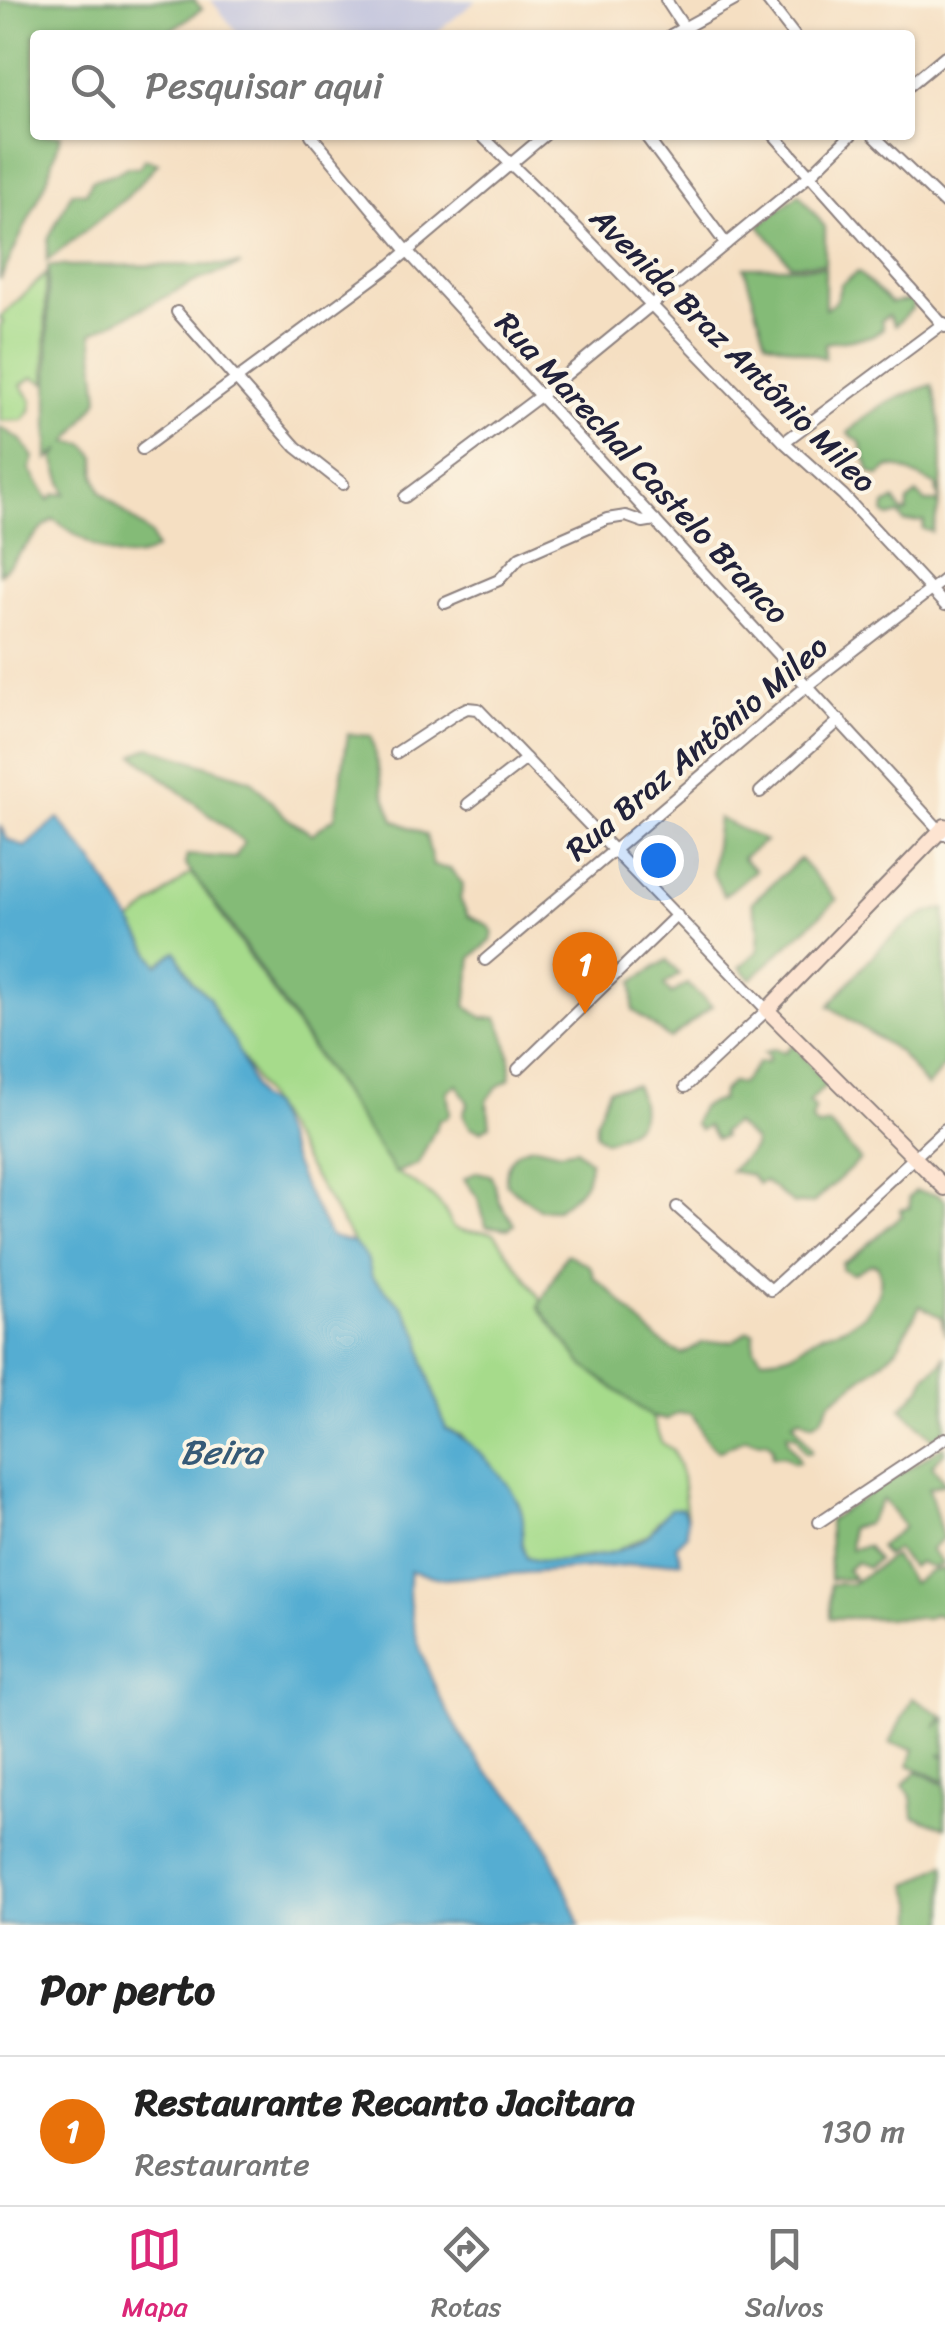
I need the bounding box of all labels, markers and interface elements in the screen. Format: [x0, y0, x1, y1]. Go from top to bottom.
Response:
search box [30, 30, 915, 140]
text: Pesquisar aqui [145, 52, 383, 119]
icon: search [65, 58, 120, 113]
street label: Avenida Braz Antônio Mileo [575, 192, 891, 508]
street label: Rua Marechal Castelo Branco [480, 298, 804, 638]
street label: Rua Braz Antônio Mileo [552, 620, 842, 876]
your location [633, 835, 684, 886]
pin: 1 [552, 932, 618, 1014]
water label: Beira [180, 1421, 265, 1483]
text: Por perto [40, 1953, 215, 2027]
text: Restaurante Recanto Jacitara [135, 2069, 635, 2136]
text: 1 [66, 2103, 79, 2160]
text: 130 m [821, 2103, 905, 2160]
text: Restaurante [135, 2136, 310, 2193]
tab: Mapa [122, 2222, 187, 2331]
tab: Rotas [431, 2222, 501, 2331]
tab: Salvos [745, 2222, 823, 2331]

